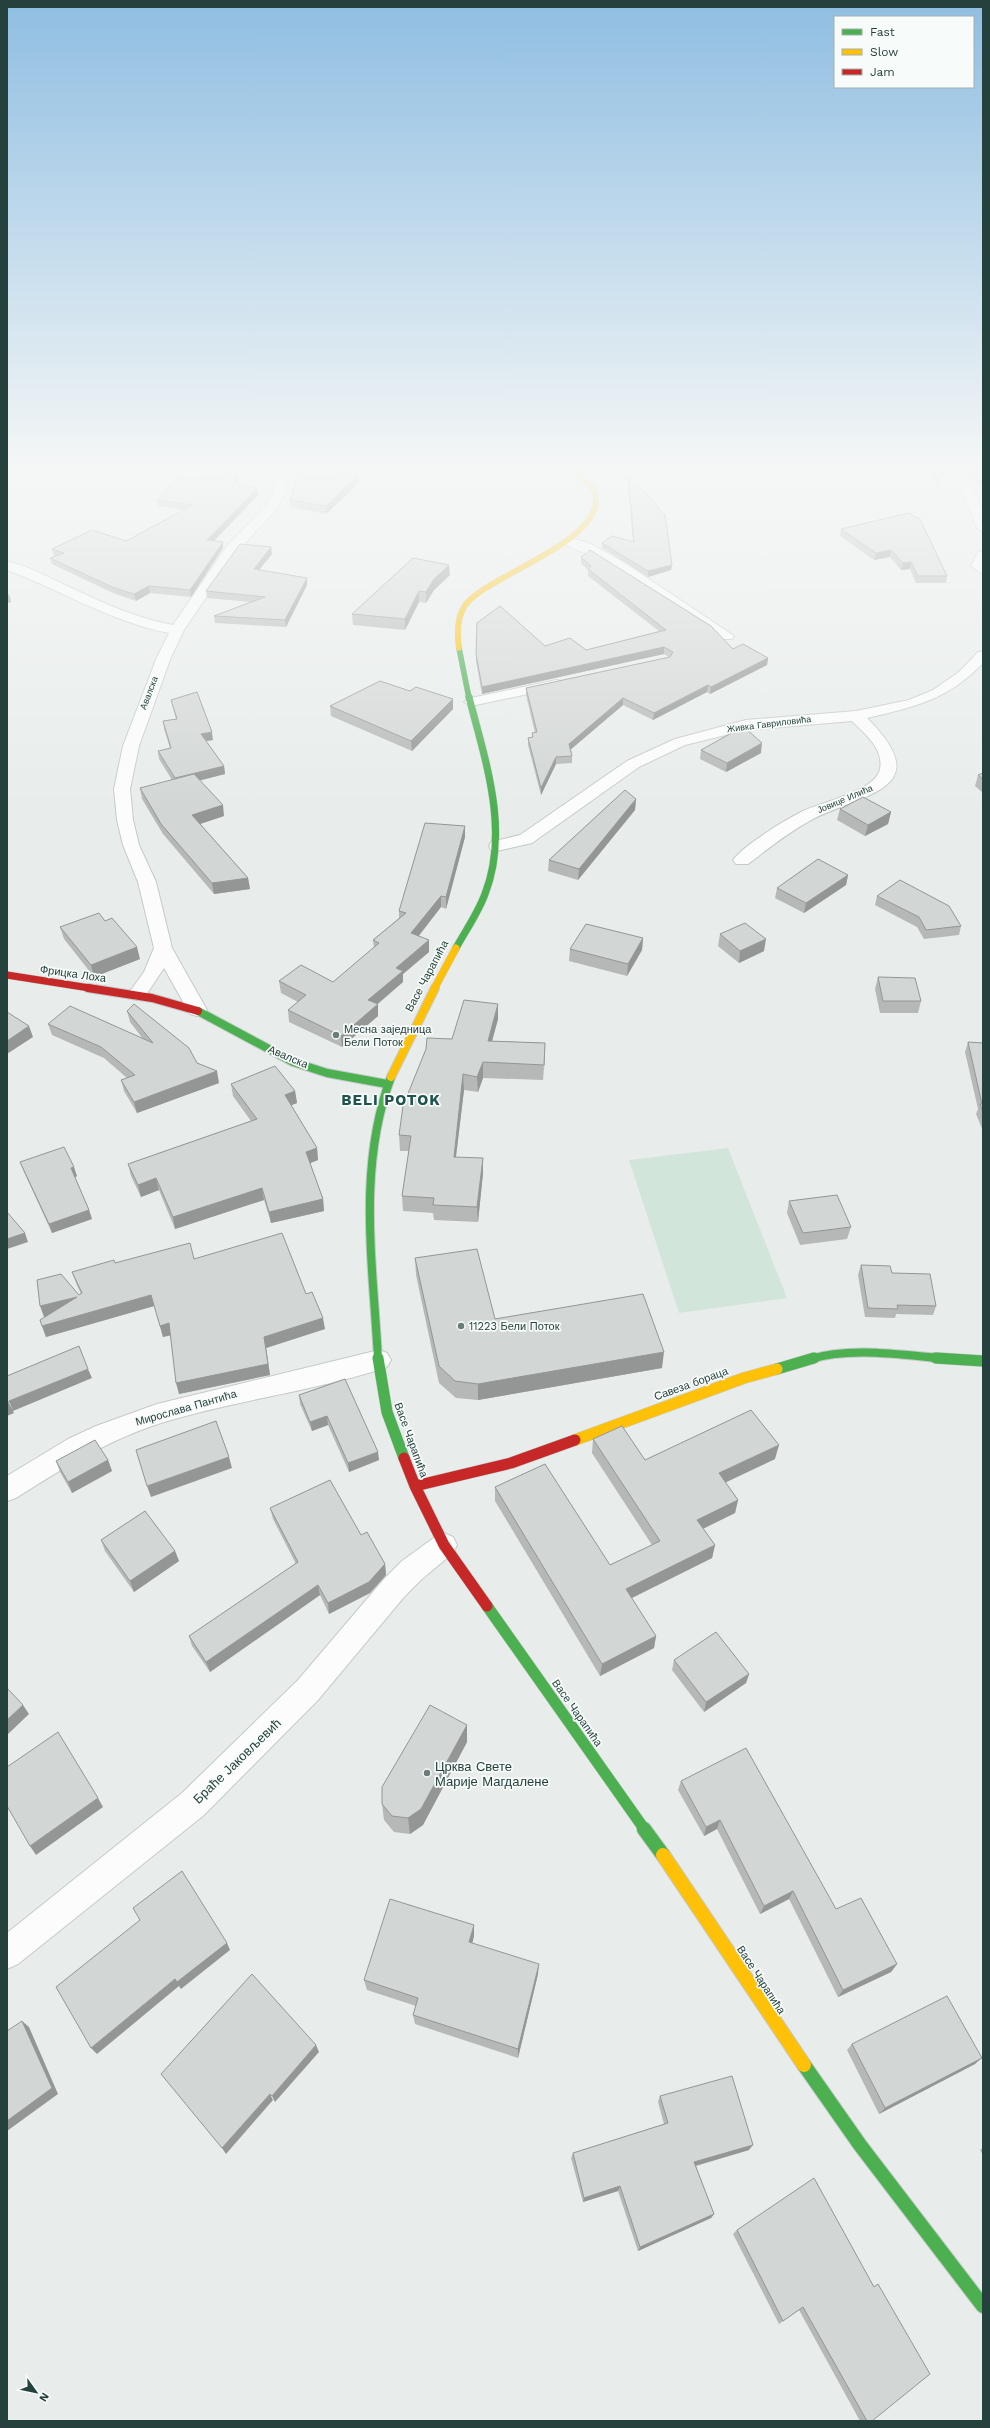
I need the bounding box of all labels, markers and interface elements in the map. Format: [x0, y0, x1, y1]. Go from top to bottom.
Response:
legend [834, 16, 974, 88]
text: Fast [870, 25, 895, 39]
text: Slow [870, 45, 898, 59]
text: Jam [870, 65, 895, 79]
street label: Авалска [138, 675, 160, 711]
street label: Живка Гавриловића [726, 714, 812, 734]
street label: Јовице Илића [816, 783, 874, 815]
street label: Васе Чарапића [403, 937, 452, 1014]
street label: Фрицка Лоха [39, 963, 108, 985]
place label: Месна заједница Бели Поток [344, 1023, 432, 1049]
marker: Месна заједница Бели Поток [331, 1030, 341, 1040]
street label: Авалска [266, 1043, 311, 1072]
district label: BELI POTOK [341, 1091, 441, 1109]
place label: 11223 Бели Поток [469, 1320, 560, 1333]
marker: 11223 Бели Поток [456, 1321, 466, 1331]
street label: Савеза бораца [652, 1364, 731, 1403]
street label: Мирослава Пантића [134, 1387, 239, 1429]
street label: Васе Чарапића [391, 1401, 431, 1480]
street label: Васе Чарапића [549, 1677, 605, 1750]
street label: Браће Јаковљевић [190, 1715, 284, 1807]
place label: Црква Свете Марије Магдалене [435, 1759, 549, 1789]
marker: Црква Свете Марије Магдалене [422, 1768, 432, 1778]
street label: Васе Чарапића [734, 1943, 788, 2017]
north arrow [16, 2372, 56, 2412]
text: N [36, 2390, 52, 2404]

